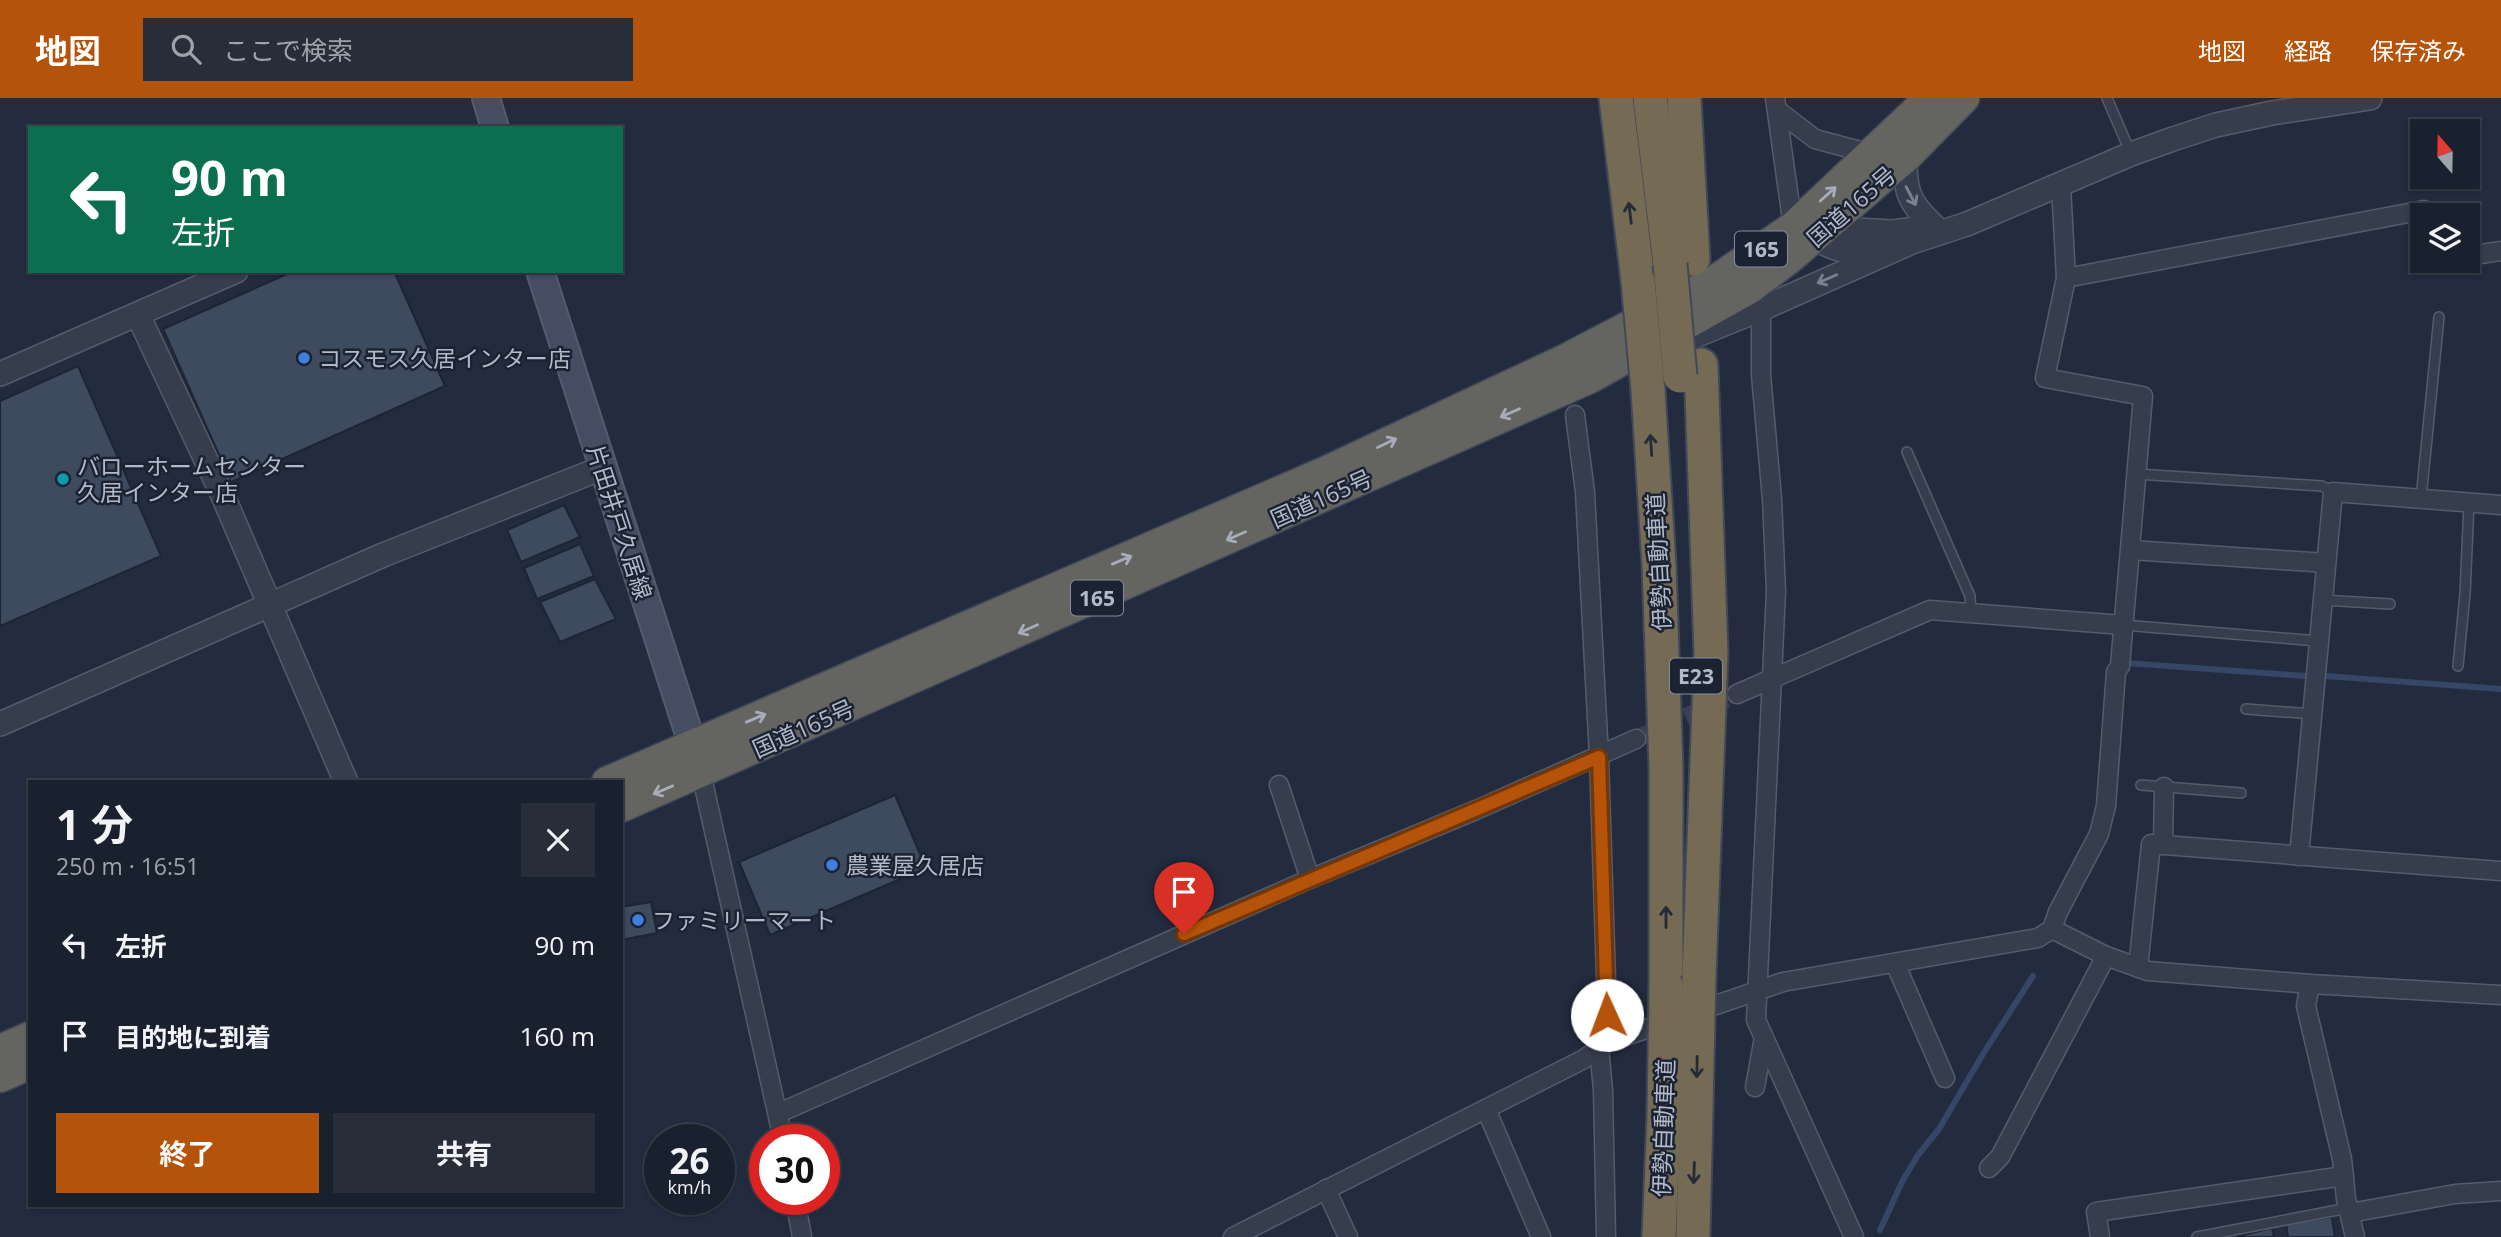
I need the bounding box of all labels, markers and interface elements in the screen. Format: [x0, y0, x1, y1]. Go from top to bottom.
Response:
search box [143, 18, 633, 81]
text: 地図 [35, 28, 101, 73]
icon: search [167, 30, 205, 68]
text: ここで検索 [223, 32, 353, 68]
text: 地図 [2198, 34, 2246, 67]
text: 経路 [2284, 34, 2332, 67]
text: 保存済み [2370, 34, 2466, 67]
north arrow [2410, 119, 2480, 189]
map controls [2410, 119, 2480, 273]
text: 90 m [171, 144, 288, 210]
icon: left [56, 154, 147, 245]
street label: 国道165号 [1800, 158, 1902, 254]
one-way arrow [1819, 185, 1836, 202]
one-way arrow [1904, 186, 1918, 206]
one-way arrow [1623, 202, 1636, 225]
button: layers [2410, 203, 2480, 273]
text: 左折 [171, 210, 235, 253]
road number: 165 [1735, 232, 1787, 266]
one-way arrow [1817, 273, 1839, 286]
place label: コスモス久居インター店 [318, 342, 571, 374]
marker: コスモス久居インター店 [296, 350, 312, 366]
one-way arrow [1500, 407, 1522, 420]
one-way arrow [1645, 434, 1658, 457]
one-way arrow [1376, 436, 1397, 449]
street label: 片田井戸久居線 [580, 440, 660, 604]
place label: バローホームセンター 久居インター店 [77, 450, 306, 508]
street label: 国道165号 [1265, 461, 1377, 535]
marker: バローホームセンター 久居インター店 [55, 471, 71, 487]
street label: 伊勢自動車道 [1638, 492, 1678, 632]
one-way arrow [1225, 530, 1247, 543]
one-way arrow [1111, 552, 1132, 565]
road number: 165 [1071, 580, 1123, 616]
one-way arrow [1017, 623, 1039, 636]
road number: E23 [1670, 658, 1722, 694]
street label: 国道165号 [747, 691, 859, 765]
one-way arrow [745, 711, 766, 724]
one-way arrow [652, 784, 674, 797]
text: 1 分 [56, 795, 133, 852]
button: close [521, 803, 595, 877]
place label: 農業屋久居店 [846, 849, 984, 881]
text: 250 m · 16:51 [56, 850, 199, 882]
marker: 農業屋久居店 [824, 857, 840, 873]
pin [1154, 862, 1214, 934]
icon: arrive [1165, 873, 1203, 911]
place label: ファミリーマート [652, 904, 836, 936]
one-way arrow [1659, 906, 1673, 929]
marker: ファミリーマート [630, 912, 646, 928]
icon: left [56, 926, 94, 964]
text: 90 m [534, 927, 595, 963]
text: 左折 [115, 928, 167, 964]
position arrow [1570, 978, 1644, 1052]
icon: arrive [56, 1017, 94, 1055]
text: 160 m [520, 1018, 595, 1054]
text: 目的地に到着 [115, 1019, 271, 1055]
one-way arrow [1690, 1055, 1704, 1078]
street label: 伊勢自動車道 [1645, 1058, 1681, 1198]
button: 終了 [56, 1113, 319, 1193]
button: 共有 [333, 1113, 595, 1193]
speed limit sign: 30 [749, 1124, 840, 1215]
text: 26 [669, 1137, 710, 1184]
one-way arrow [1688, 1161, 1701, 1184]
text: km/h [668, 1175, 711, 1199]

